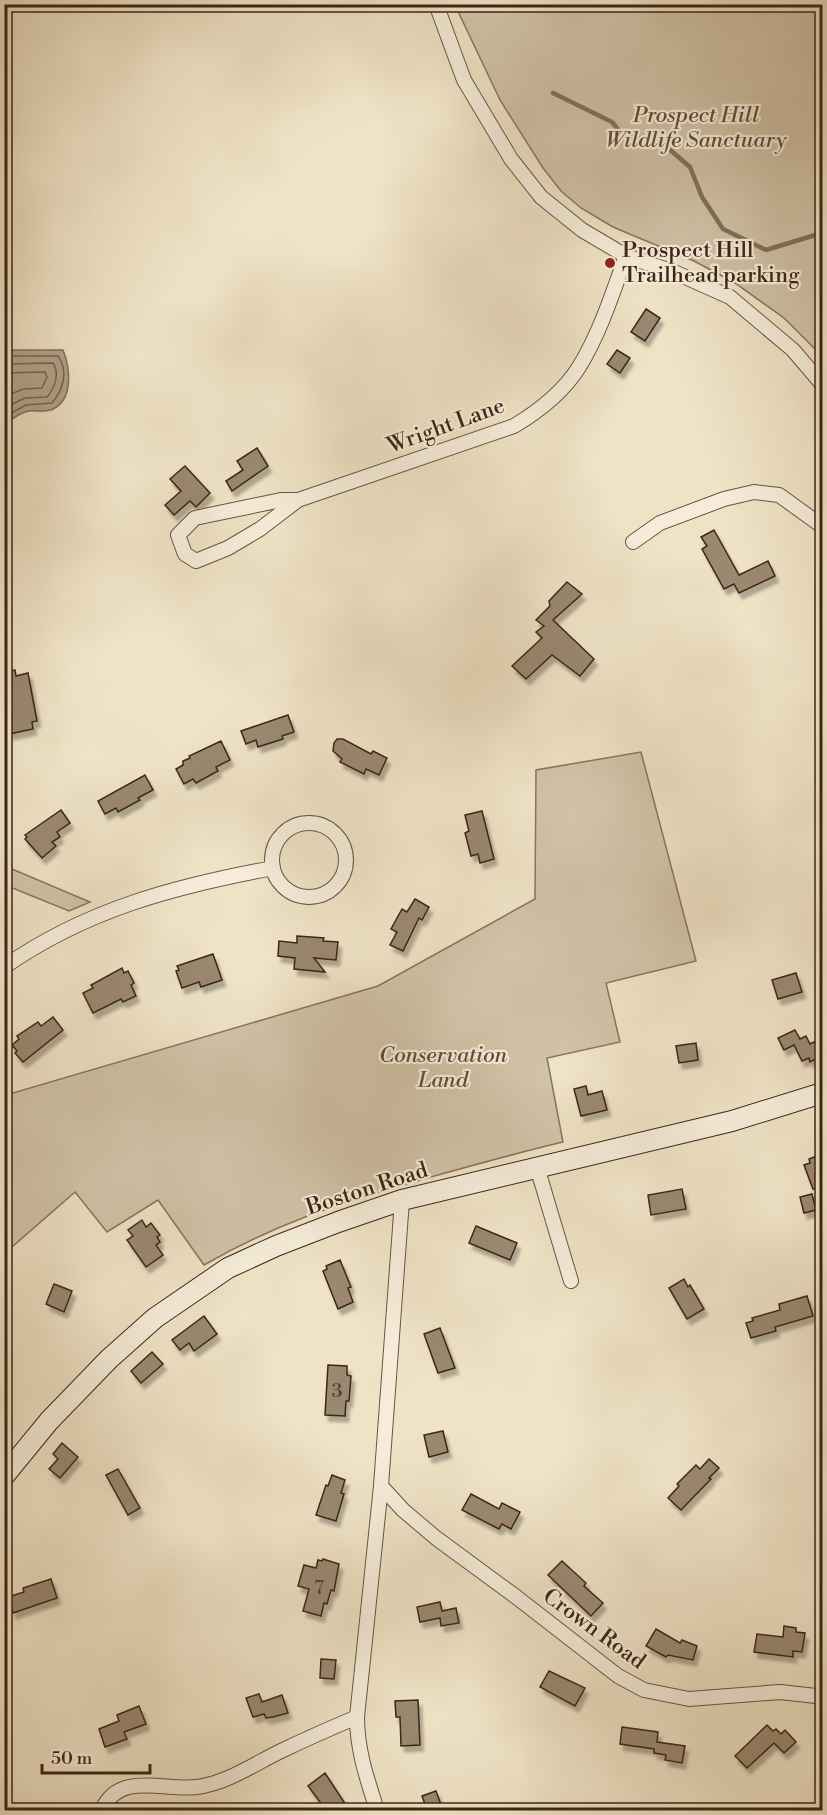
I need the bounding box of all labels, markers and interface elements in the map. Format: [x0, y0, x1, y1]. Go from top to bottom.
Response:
park label: Prospect Hill Wildlife Sanctuary [605, 102, 787, 154]
place label: Prospect Hill Trailhead parking [622, 237, 800, 289]
marker: Prospect Hill Trailhead parking [603, 256, 617, 270]
street label: Wright Lane [383, 392, 508, 460]
park label: Conservation Land [379, 1042, 508, 1094]
street label: Boston Road [302, 1157, 432, 1222]
house number: 3 [331, 1379, 343, 1404]
house number: 7 [314, 1576, 324, 1601]
street label: Crown Road [537, 1583, 651, 1676]
scale bar [42, 1737, 150, 1775]
text: 50 m [51, 1747, 93, 1770]

